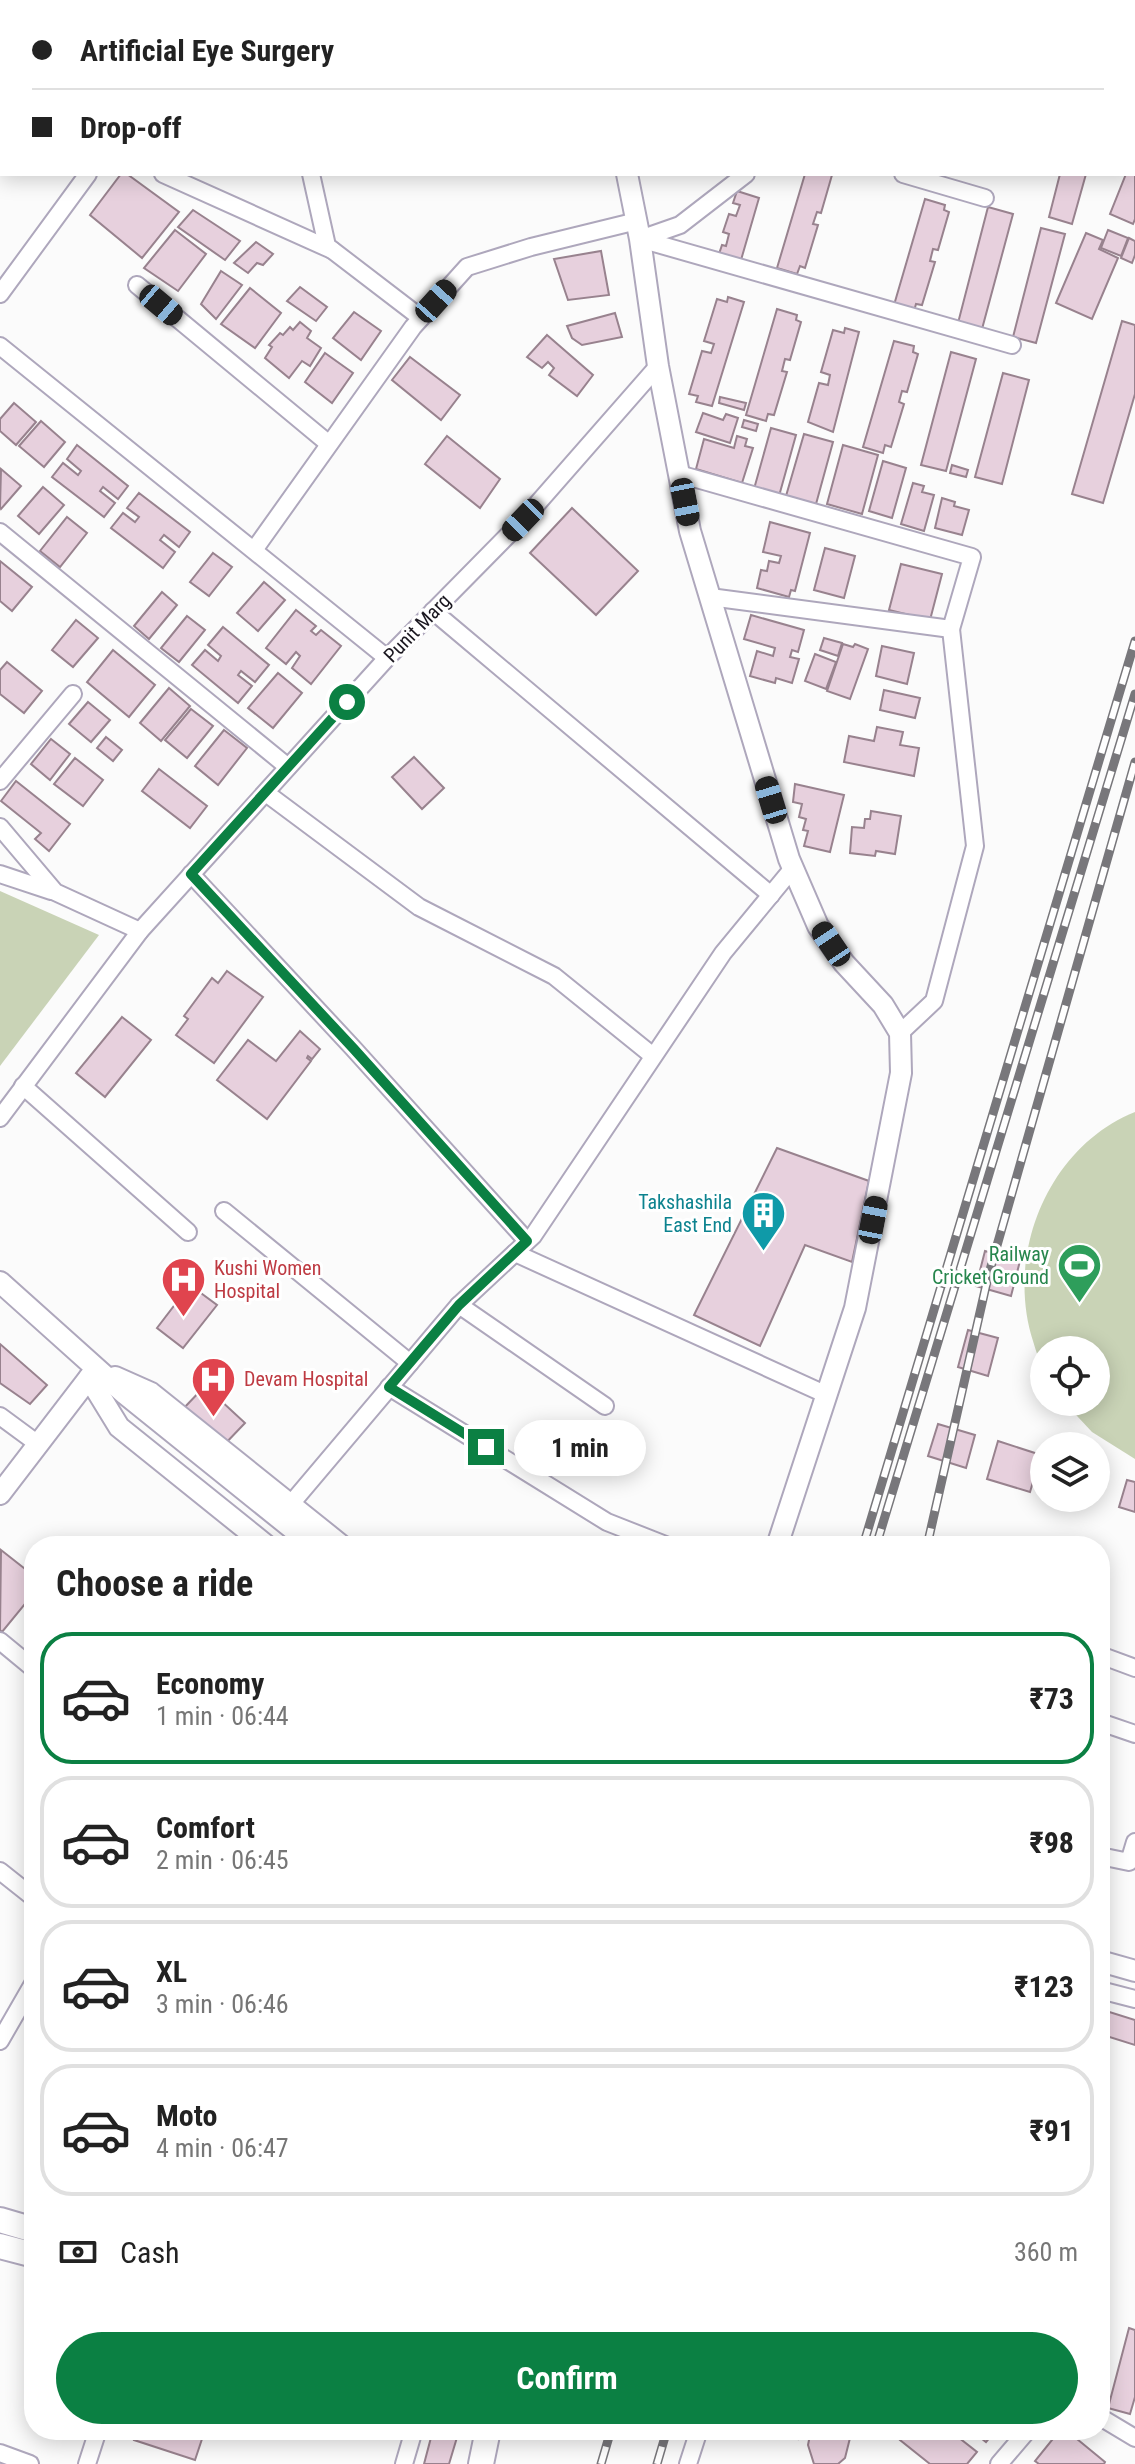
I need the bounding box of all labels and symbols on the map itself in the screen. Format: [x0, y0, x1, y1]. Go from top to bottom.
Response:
car [411, 275, 461, 327]
car [135, 280, 187, 330]
car [669, 476, 701, 528]
car [498, 494, 548, 546]
street label: Punit Marg [378, 589, 456, 667]
route start [329, 684, 365, 720]
car [753, 774, 789, 826]
car [808, 917, 854, 971]
place label: Takshashila East End [638, 1190, 732, 1237]
building icon: Takshashila East End [739, 1190, 787, 1253]
car [857, 1194, 889, 1246]
sports icon: Railway Cricket Ground [1056, 1241, 1104, 1304]
place label: Railway Cricket Ground [932, 1242, 1049, 1289]
hospital icon: Kushi Women Hospital [159, 1255, 207, 1318]
place label: Kushi Women Hospital [214, 1256, 321, 1303]
hospital icon: Devam Hospital [189, 1355, 237, 1418]
place label: Devam Hospital [244, 1367, 368, 1391]
callout: 1 min [514, 1419, 646, 1475]
route end [468, 1429, 504, 1465]

